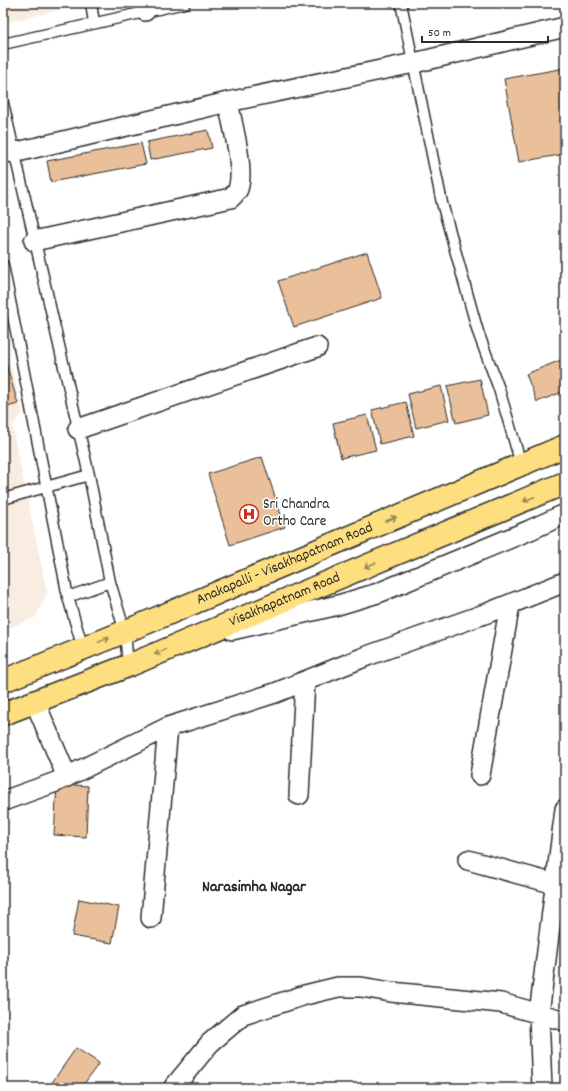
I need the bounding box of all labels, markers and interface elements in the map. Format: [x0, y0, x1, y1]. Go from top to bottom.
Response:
scale bar [422, 18, 548, 44]
text: 50 m [428, 25, 451, 42]
place label: Sri Chandra Ortho Care [263, 494, 330, 533]
one-way arrow [524, 496, 536, 503]
hospital icon: Sri Chandra Ortho Care [238, 503, 260, 525]
one-way arrow [385, 514, 397, 522]
street label: Anakapalli - Visakhapatnam Road [193, 519, 375, 609]
one-way arrow [365, 562, 377, 569]
street label: Visakhapatnam Road [227, 569, 343, 631]
one-way arrow [98, 636, 110, 644]
one-way arrow [154, 649, 166, 657]
district label: Narasimha Nagar [202, 876, 307, 899]

